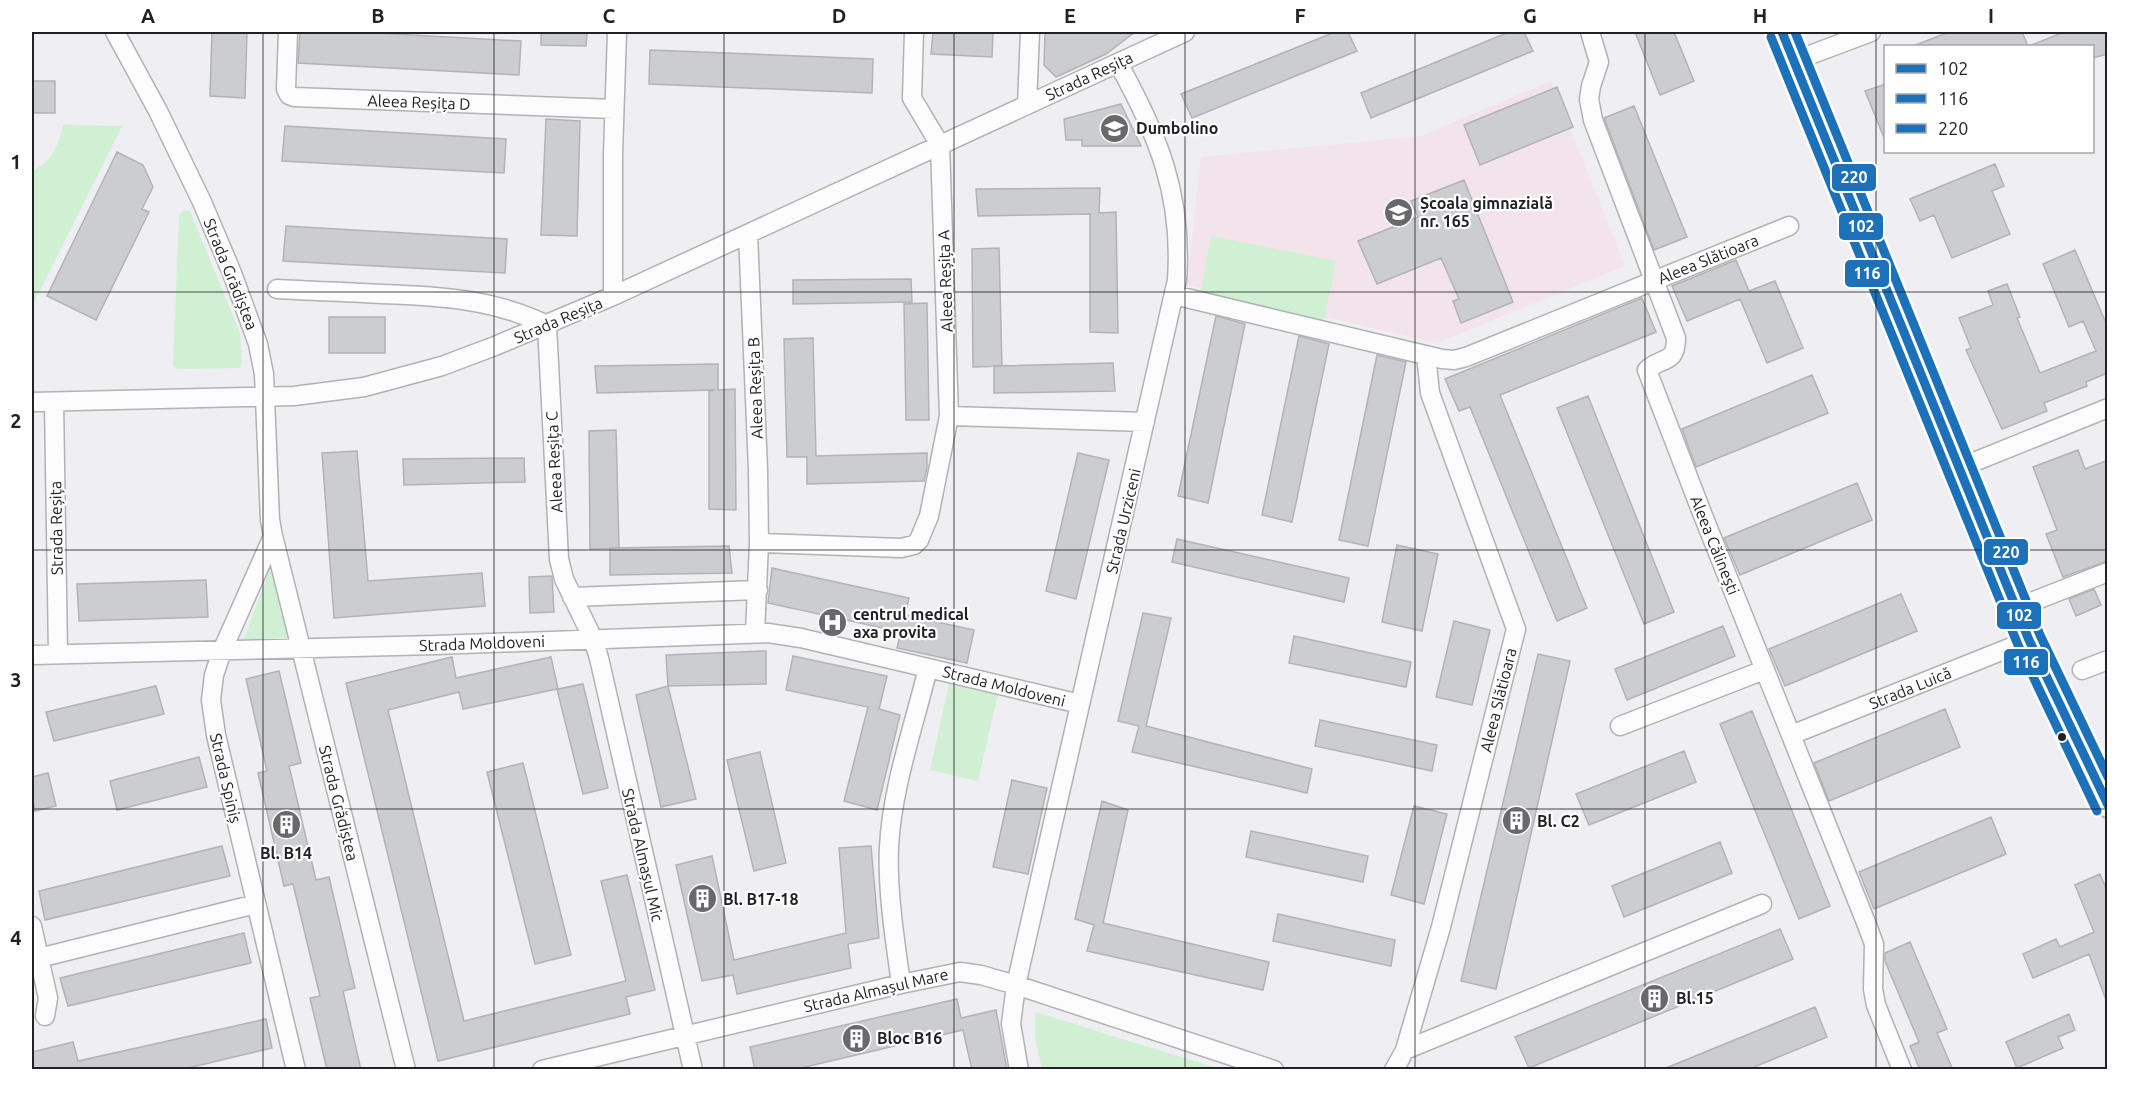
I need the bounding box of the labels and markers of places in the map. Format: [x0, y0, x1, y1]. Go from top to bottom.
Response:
school or university icon: Dumbolino [1099, 112, 1131, 144]
place label: Dumbolino [1136, 119, 1218, 137]
place label: Școala gimnazială nr. 165 [1420, 194, 1553, 230]
school or university icon: Școala gimnazială nr. 165 [1383, 196, 1415, 228]
place label: centrul medical axa provita [853, 605, 969, 641]
hospital icon: centrul medical axa provita [816, 607, 848, 639]
unlabelled marker [2056, 731, 2068, 743]
building icon: Bl. C2 [1500, 805, 1532, 837]
building icon: Bl. B14 [270, 809, 302, 841]
place label: Bl. C2 [1537, 812, 1580, 830]
place label: Bl. B14 [260, 844, 312, 862]
building icon: Bl. B17-18 [686, 883, 718, 915]
place label: Bl. B17-18 [723, 890, 798, 908]
building icon: Bl.15 [1639, 982, 1671, 1014]
place label: Bl.15 [1676, 989, 1714, 1007]
building icon: Bloc B16 [840, 1022, 872, 1054]
place label: Bloc B16 [877, 1029, 942, 1047]

